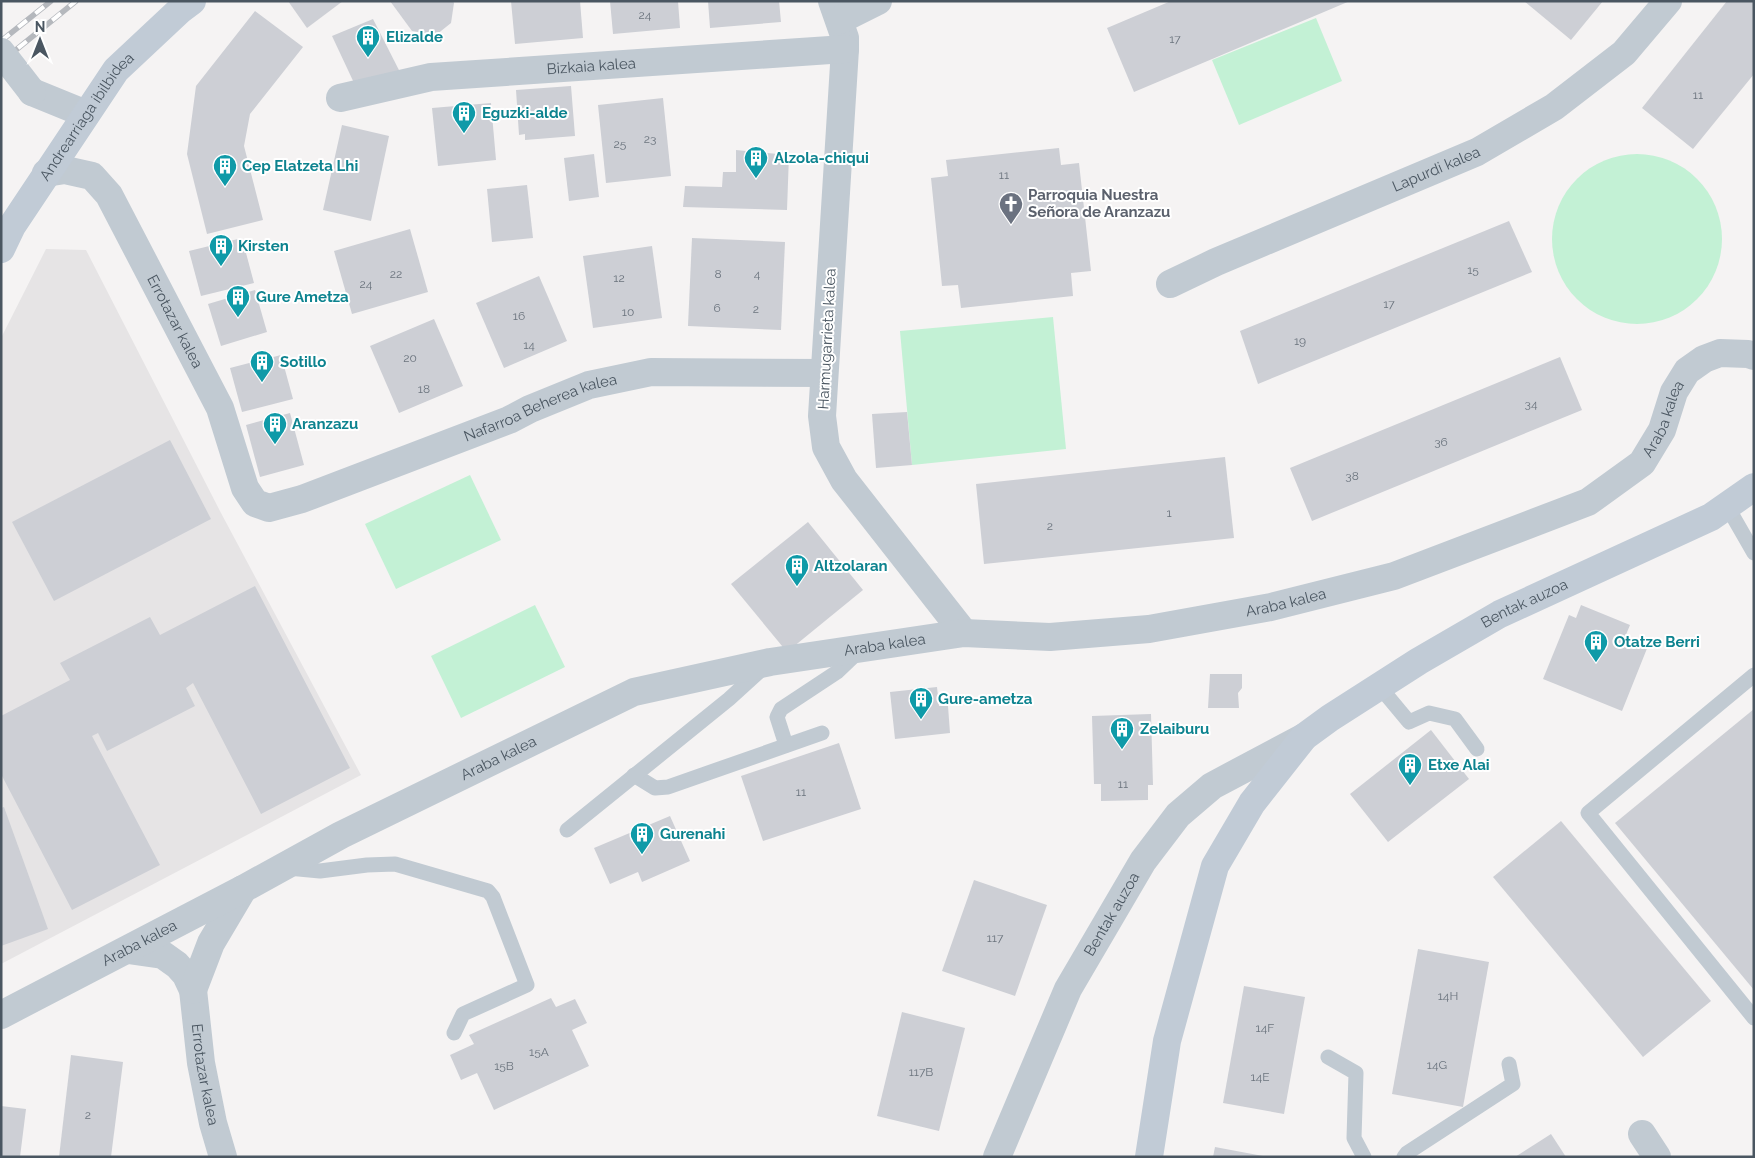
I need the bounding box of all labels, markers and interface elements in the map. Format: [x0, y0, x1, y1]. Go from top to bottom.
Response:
house number: 24 [639, 8, 652, 22]
north arrow [15, 15, 65, 65]
text: N [35, 19, 45, 35]
building icon: Elizalde [355, 24, 381, 58]
place label: Elizalde [386, 28, 443, 46]
house number: 17 [1169, 32, 1181, 46]
street label: Andrearriaga ibilbidea [36, 49, 138, 184]
street label: Bizkaia kalea [546, 54, 636, 78]
house number: 11 [1693, 88, 1703, 102]
building icon: Eguzki-alde [451, 100, 477, 134]
place label: Eguzki-alde [482, 104, 568, 122]
house number: 23 [644, 132, 656, 146]
house number: 25 [614, 137, 627, 151]
street label: Lapurdi kalea [1390, 143, 1483, 196]
building icon: Alzola-chiqui [743, 145, 769, 179]
place label: Alzola-chiqui [774, 149, 869, 167]
building icon: Cep Elatzeta Lhi [212, 153, 238, 187]
place label: Cep Elatzeta Lhi [242, 157, 358, 175]
house number: 11 [999, 168, 1009, 182]
place label: Parroquia Nuestra Señora de Aranzazu [1028, 186, 1170, 221]
church icon: Parroquia Nuestra Señora de Aranzazu [998, 191, 1024, 225]
building icon: Kirsten [208, 233, 234, 267]
place label: Kirsten [238, 237, 289, 255]
house number: 15 [1467, 263, 1479, 277]
house number: 22 [390, 267, 402, 281]
house number: 8 [714, 267, 722, 281]
house number: 4 [754, 267, 761, 281]
street label: Harmugarrieta kalea [814, 268, 840, 410]
house number: 12 [613, 271, 625, 285]
street label: Errotazar kalea [143, 272, 207, 371]
house number: 24 [360, 277, 373, 291]
building icon: Gure Ametza [225, 284, 251, 318]
place label: Gure Ametza [256, 288, 349, 306]
house number: 17 [1383, 297, 1395, 311]
house number: 6 [713, 301, 721, 315]
house number: 2 [753, 302, 759, 316]
house number: 10 [622, 305, 634, 319]
house number: 16 [513, 309, 525, 323]
house number: 19 [1294, 334, 1306, 348]
house number: 14 [523, 338, 535, 352]
building icon: Sotillo [249, 349, 275, 383]
house number: 20 [403, 351, 417, 365]
place label: Sotillo [280, 353, 326, 371]
street label: Nafarroa Beherea kalea [461, 370, 619, 445]
street label: Araba kalea [1639, 377, 1688, 461]
house number: 18 [418, 382, 430, 396]
house number: 34 [1525, 397, 1538, 411]
building icon: Aranzazu [262, 411, 288, 445]
place label: Aranzazu [292, 415, 358, 433]
house number: 36 [1434, 435, 1448, 449]
house number: 38 [1345, 469, 1359, 483]
house number: 1 [1166, 506, 1172, 520]
house number: 2 [1047, 519, 1053, 533]
building icon: Altzolaran [784, 553, 810, 587]
place label: Altzolaran [814, 557, 888, 575]
street label: Bentak auzoa [1478, 575, 1571, 632]
street label: Araba kalea [1244, 584, 1328, 620]
building icon: Otatze Berri [1583, 629, 1609, 663]
street label: Araba kalea [843, 630, 927, 660]
place label: Otatze Berri [1614, 633, 1700, 651]
building icon: Gure-ametza [908, 686, 934, 720]
place label: Gure-ametza [938, 690, 1033, 708]
building icon: Zelaiburu [1109, 716, 1135, 750]
place label: Zelaiburu [1140, 720, 1209, 738]
street label: Araba kalea [458, 732, 539, 784]
building icon: Etxe Alai [1397, 752, 1423, 786]
place label: Etxe Alai [1428, 756, 1490, 774]
house number: 11 [1118, 777, 1128, 791]
house number: 11 [796, 785, 806, 799]
building icon: Gurenahi [629, 821, 655, 855]
place label: Gurenahi [660, 825, 725, 843]
street label: Bentak auzoa [1080, 869, 1143, 959]
street label: Araba kalea [99, 916, 180, 970]
house number: 117 [987, 931, 1004, 945]
house number: 14H [1438, 989, 1458, 1003]
house number: 14F [1256, 1021, 1274, 1035]
street label: Errotazar kalea [188, 1023, 222, 1127]
house number: 15A [529, 1045, 549, 1059]
house number: 14G [1427, 1058, 1447, 1072]
house number: 15B [494, 1059, 514, 1073]
house number: 117B [909, 1065, 933, 1079]
house number: 14E [1251, 1070, 1270, 1084]
house number: 2 [85, 1108, 91, 1122]

